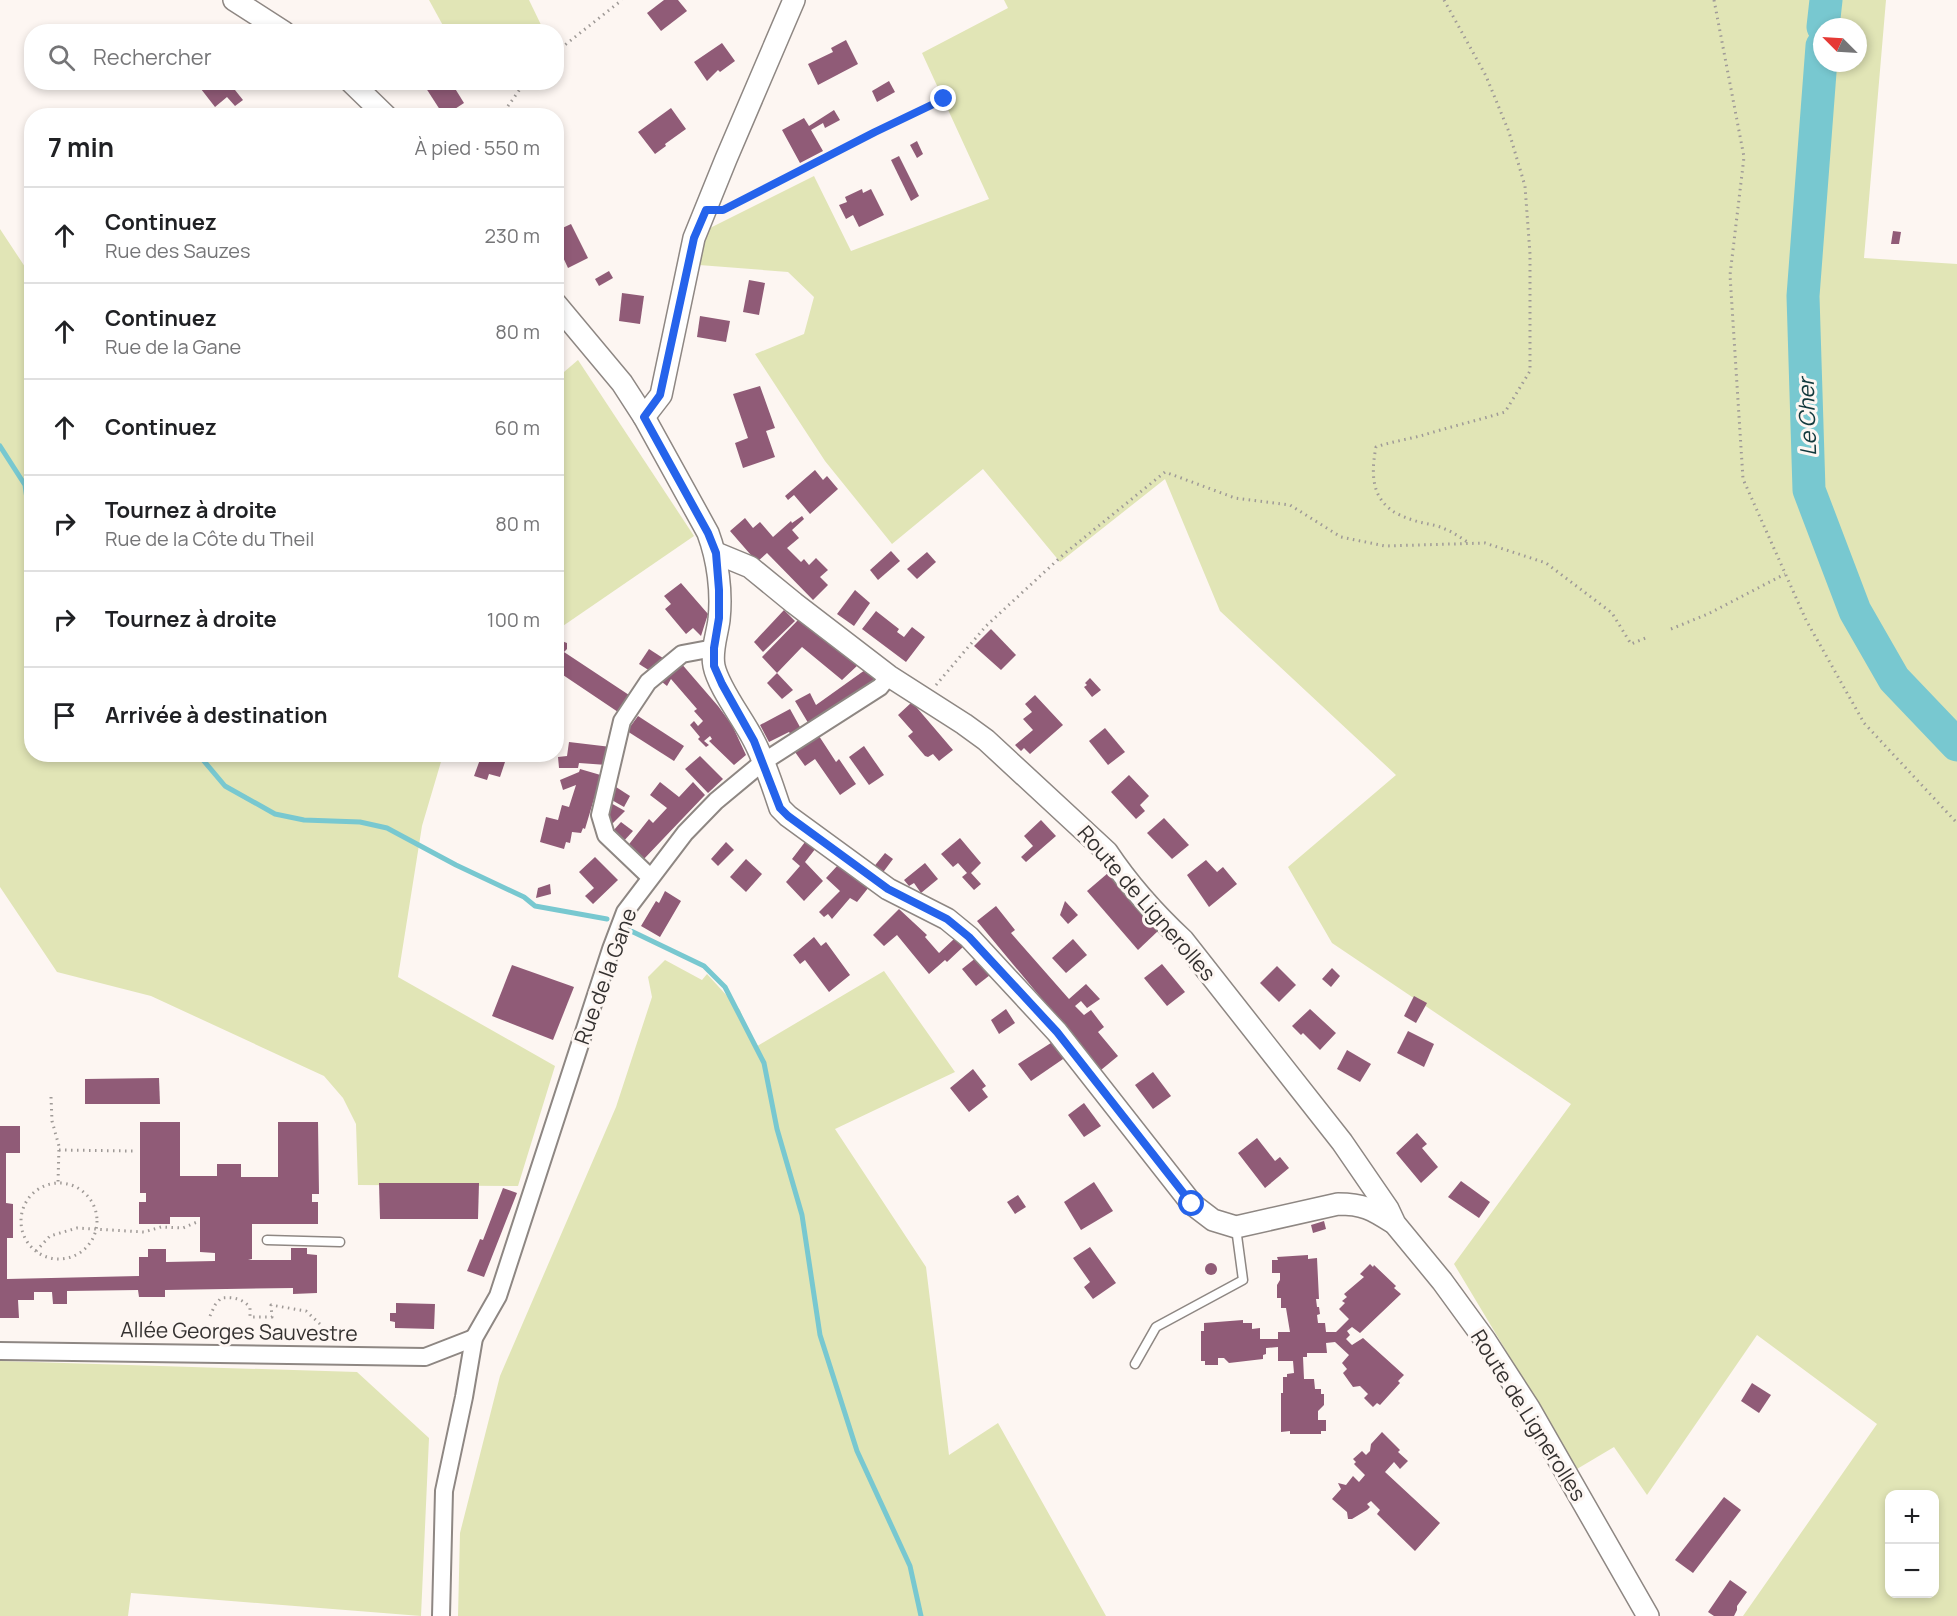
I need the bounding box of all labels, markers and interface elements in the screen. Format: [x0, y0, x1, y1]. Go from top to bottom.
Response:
north arrow [1813, 18, 1867, 72]
search box [24, 24, 564, 90]
icon: search [45, 41, 78, 74]
text: Rechercher [93, 42, 212, 72]
route end [930, 85, 956, 111]
text: 7 min [48, 129, 114, 165]
text: À pied · 550 m [414, 134, 540, 161]
text: Continuez [105, 207, 217, 237]
icon: ahead [48, 219, 81, 252]
text: 230 m [484, 222, 540, 249]
text: Rue des Sauzes [105, 237, 251, 264]
text: Continuez [105, 303, 217, 333]
icon: ahead [48, 315, 81, 348]
text: 80 m [495, 318, 540, 345]
text: Rue de la Gane [105, 333, 241, 360]
water label: Le Cher [1791, 374, 1823, 457]
icon: ahead [48, 411, 81, 444]
text: Continuez [105, 412, 217, 442]
text: 60 m [494, 414, 540, 441]
text: Tournez à droite [105, 495, 277, 525]
icon: right [48, 507, 81, 540]
text: 80 m [495, 510, 540, 537]
text: Rue de la Côte du Theil [105, 525, 315, 552]
icon: right [48, 603, 81, 636]
text: Tournez à droite [105, 604, 277, 634]
text: 100 m [487, 606, 540, 633]
icon: arrive [48, 699, 81, 732]
text: Arrivée à destination [105, 700, 328, 730]
street label: Route de Lignerolles [1072, 819, 1222, 987]
street label: Rue de la Gane [567, 904, 643, 1048]
route start [1178, 1190, 1204, 1216]
street label: Allée Georges Sauvestre [120, 1315, 358, 1347]
street label: Route de Lignerolles [1465, 1324, 1593, 1506]
map controls [1885, 1490, 1939, 1598]
button: + [1885, 1490, 1939, 1544]
button: − [1885, 1544, 1939, 1598]

